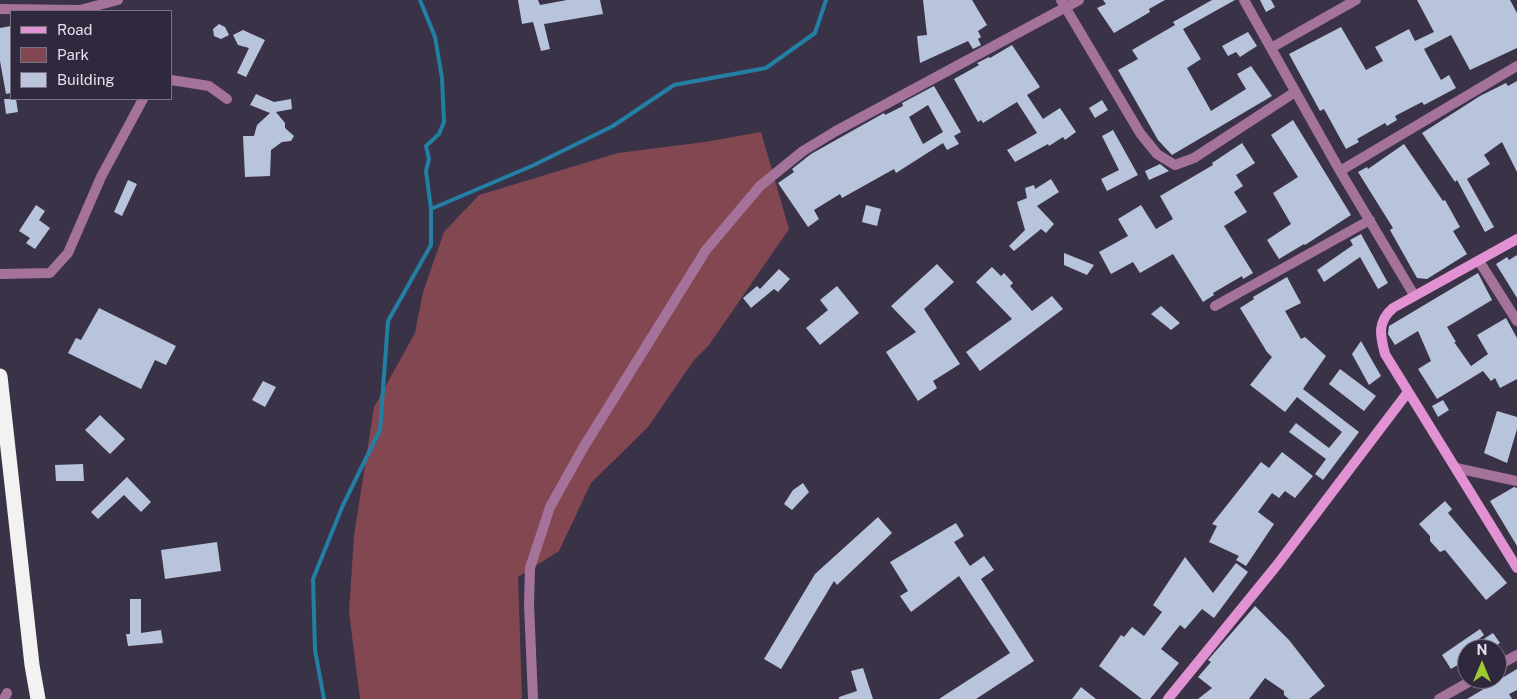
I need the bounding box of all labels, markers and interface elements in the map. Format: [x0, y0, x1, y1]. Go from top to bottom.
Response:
legend [10, 10, 172, 100]
text: Road [57, 21, 93, 38]
text: Park [57, 46, 89, 63]
text: Building [57, 71, 115, 88]
north arrow [1457, 639, 1507, 689]
text: N [1477, 642, 1487, 658]

